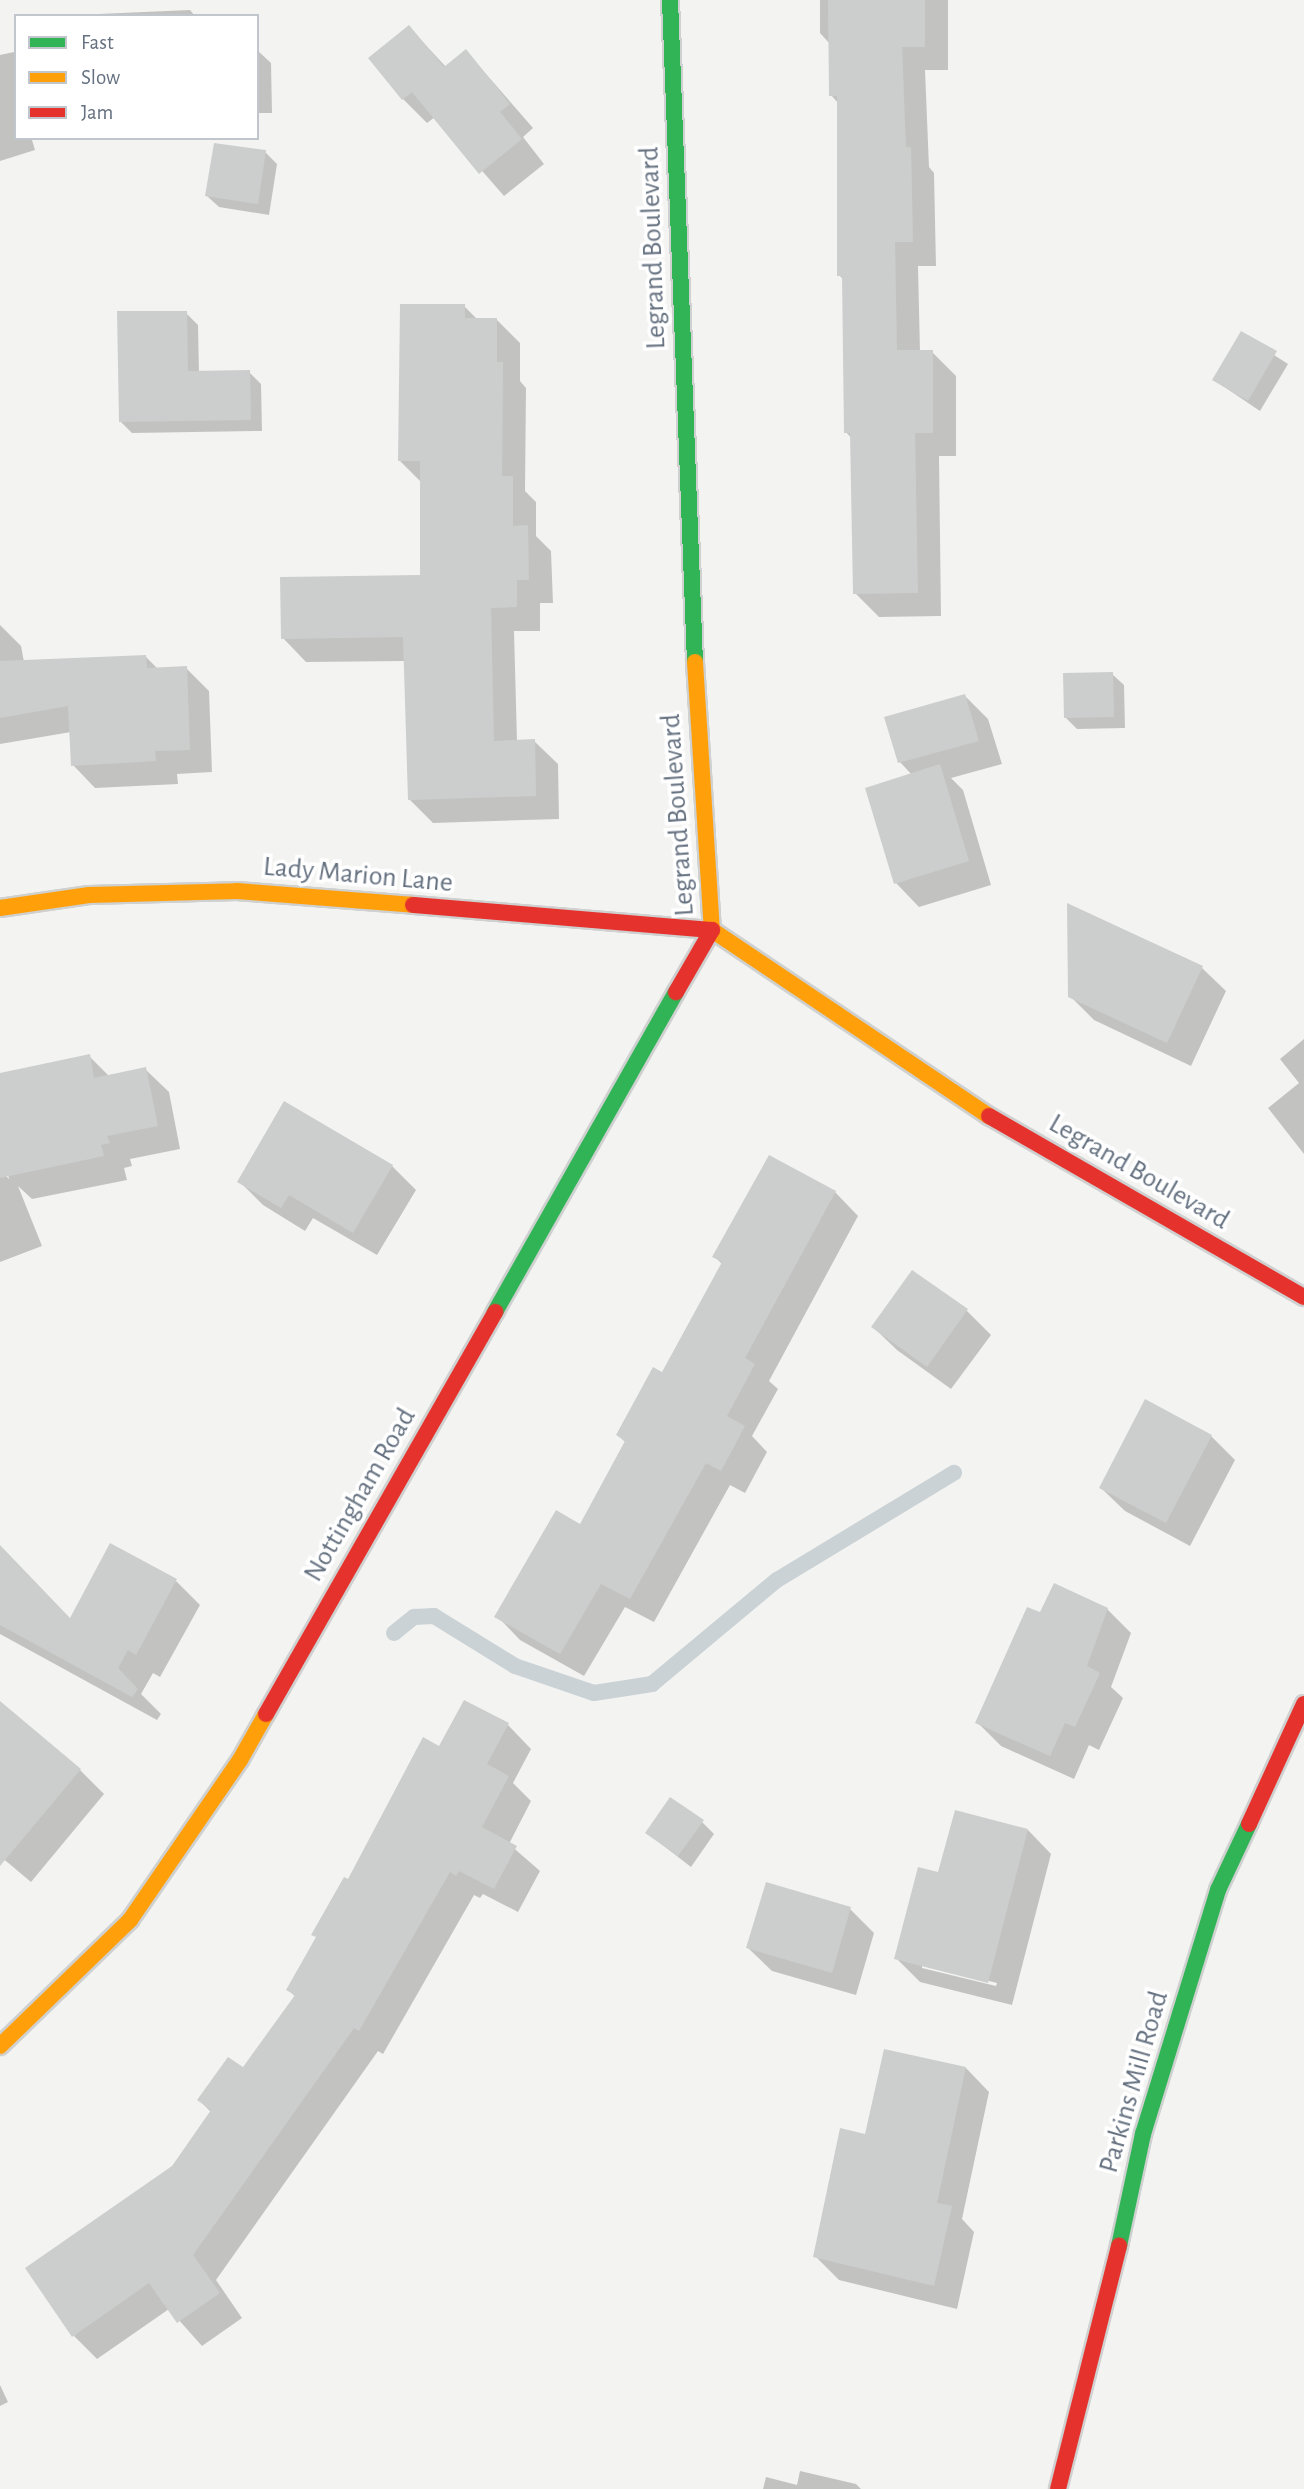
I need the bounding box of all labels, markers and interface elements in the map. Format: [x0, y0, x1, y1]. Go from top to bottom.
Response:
legend [14, 14, 259, 140]
text: Fast [81, 32, 114, 53]
text: Slow [81, 67, 120, 88]
text: Jam [81, 102, 113, 123]
street label: Legrand Boulevard [633, 146, 673, 350]
street label: Legrand Boulevard [654, 713, 702, 917]
street label: Lady Marion Lane [262, 850, 454, 900]
street label: Legrand Boulevard [1043, 1107, 1235, 1237]
street label: Nottingham Road [297, 1402, 423, 1588]
street label: Parkins Mill Road [1092, 1987, 1176, 2177]

